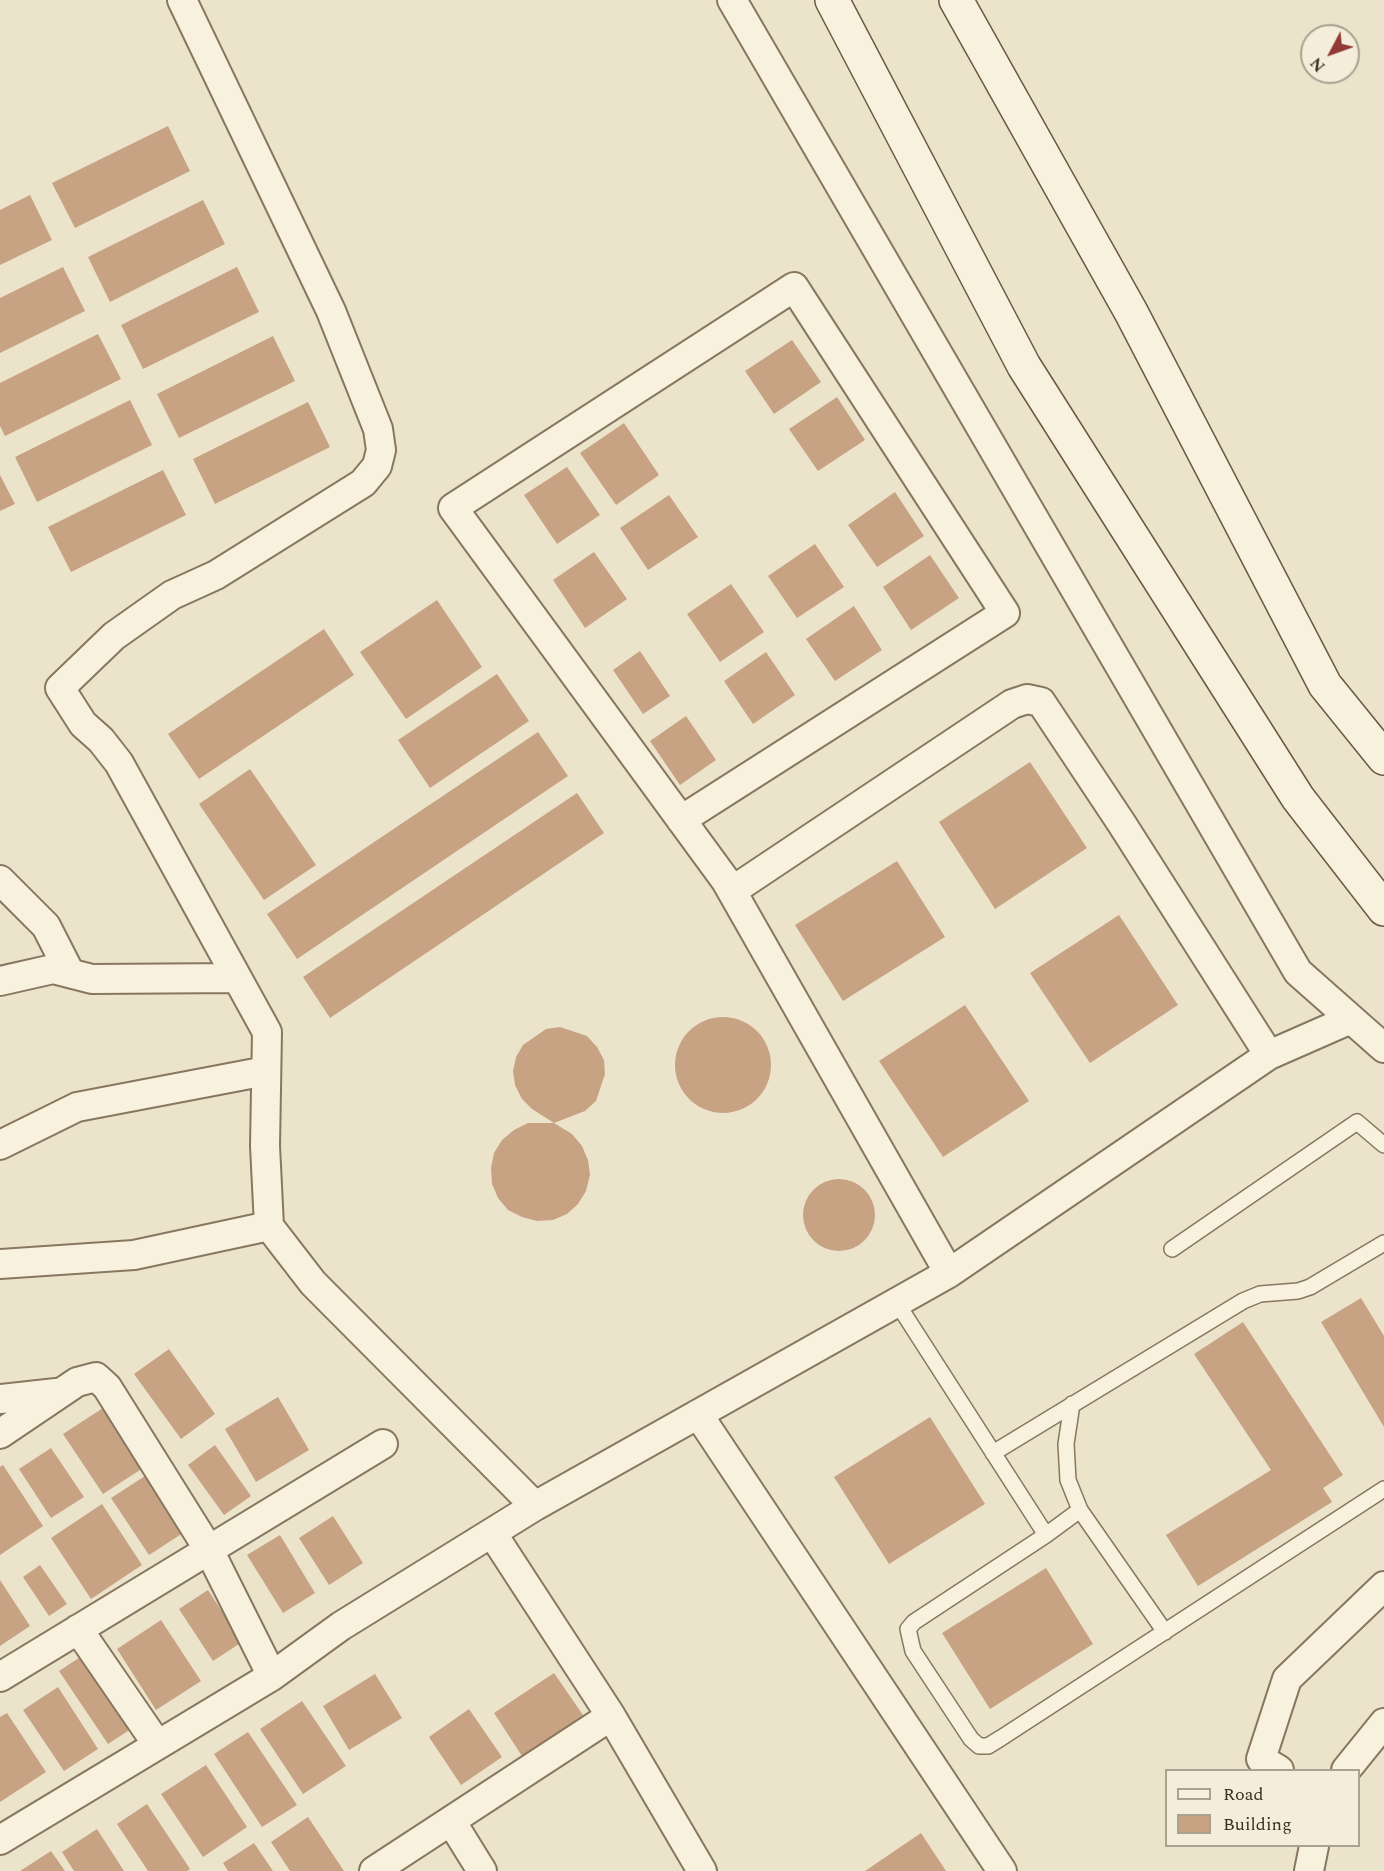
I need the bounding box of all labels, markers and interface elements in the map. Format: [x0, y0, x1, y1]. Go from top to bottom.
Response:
north arrow [1300, 24, 1360, 84]
text: N [1305, 52, 1331, 77]
legend [1165, 1769, 1360, 1847]
text: Road [1223, 1781, 1264, 1808]
text: Building [1223, 1811, 1292, 1838]

